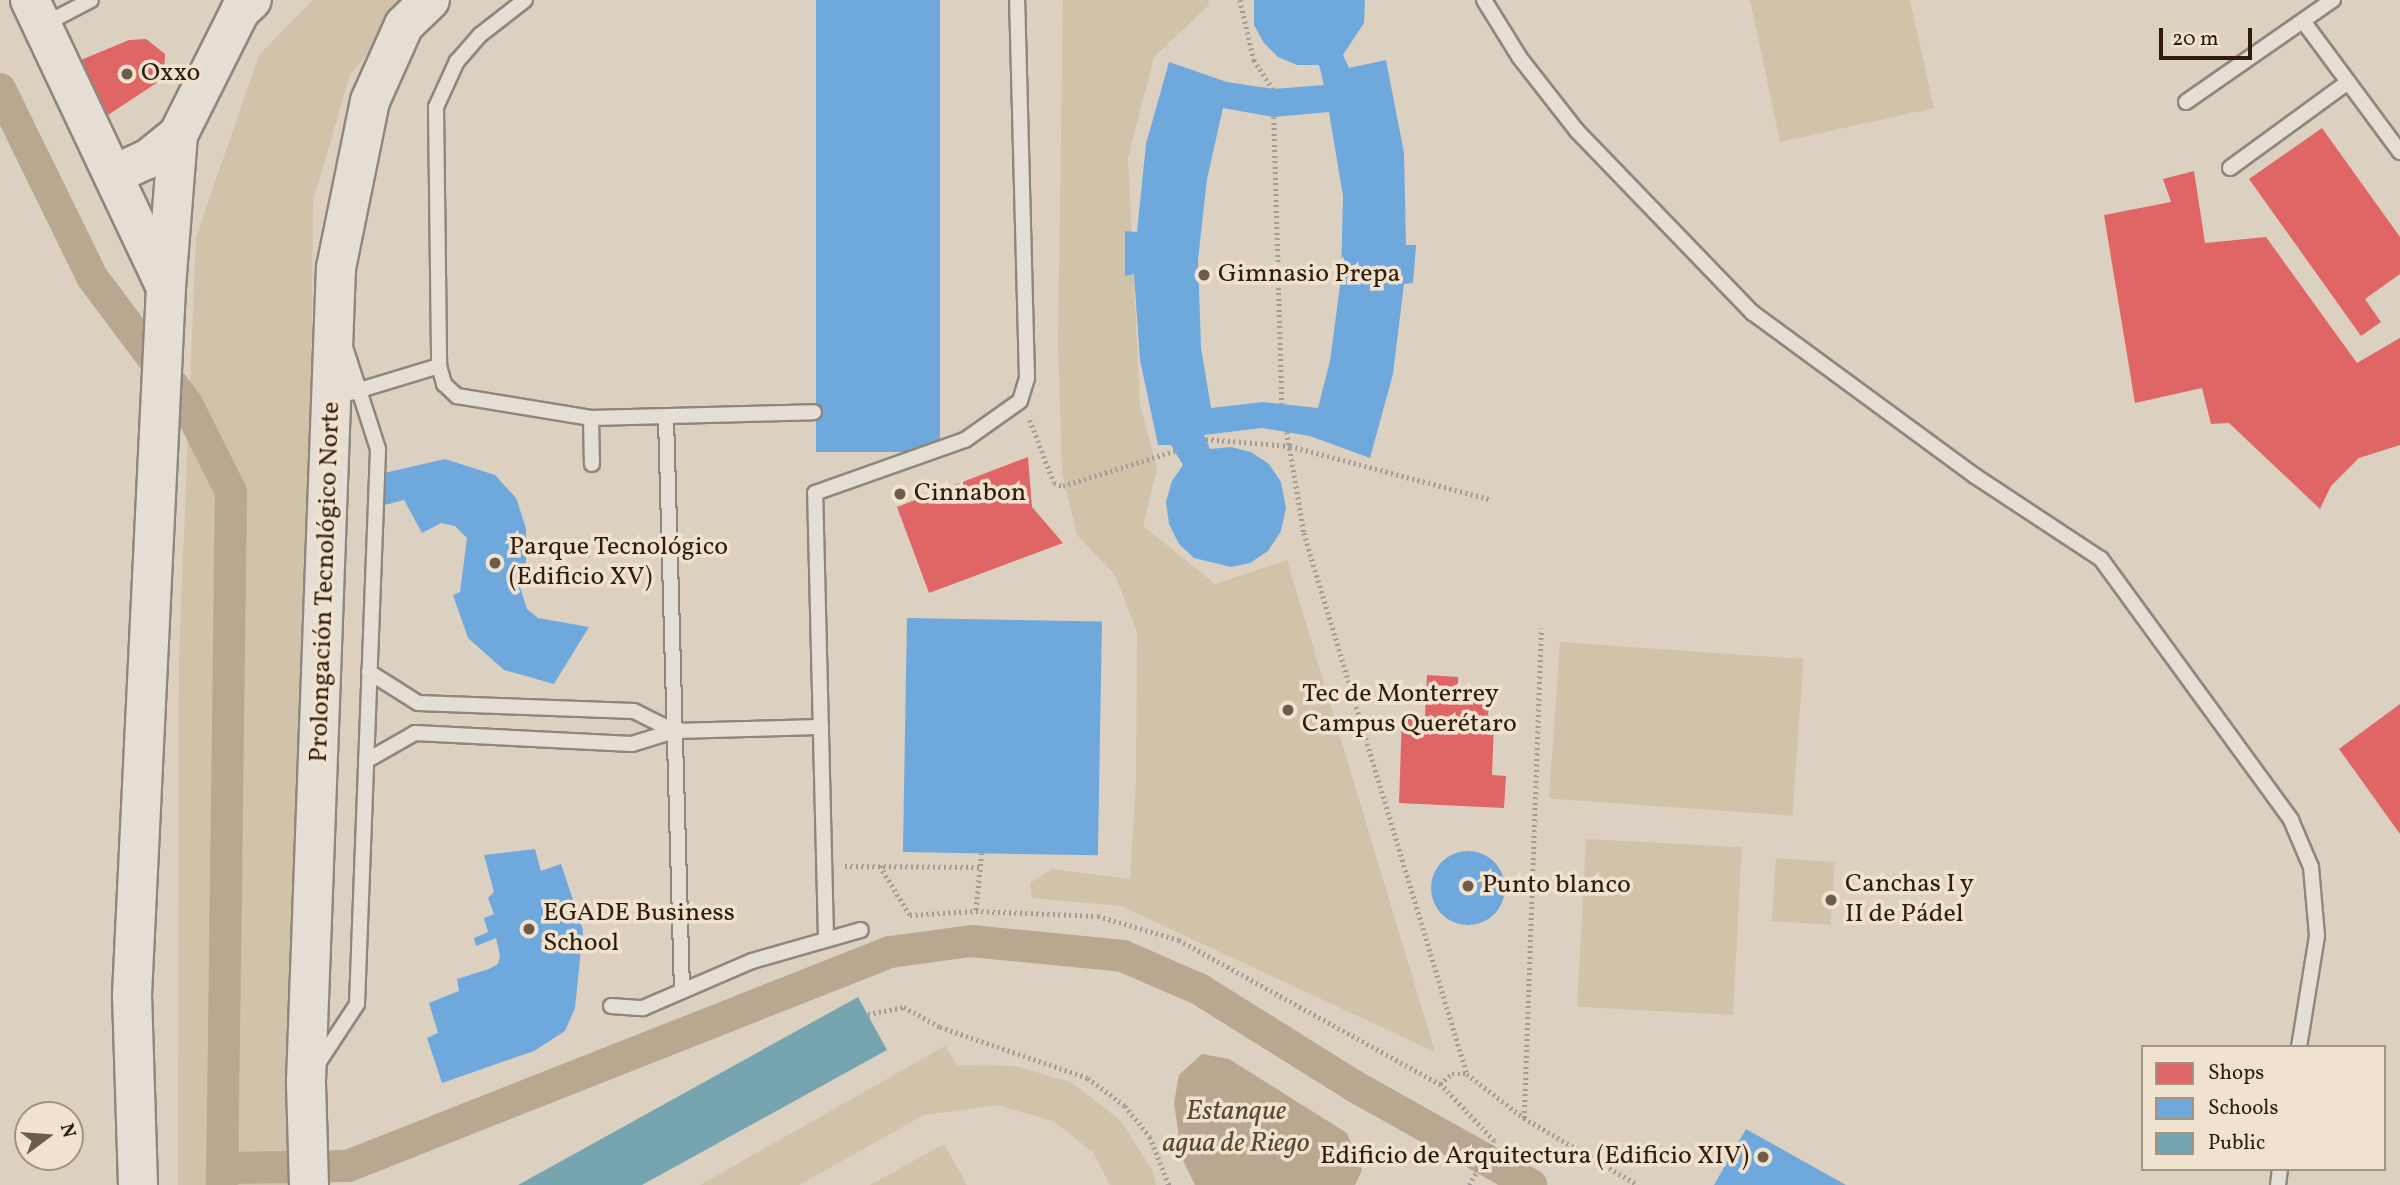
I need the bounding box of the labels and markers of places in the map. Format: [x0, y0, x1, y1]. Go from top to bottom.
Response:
place label: Oxxo [141, 58, 200, 90]
marker: Oxxo [119, 66, 135, 82]
place label: Gimnasio Prepa [1218, 259, 1400, 291]
marker: Gimnasio Prepa [1196, 267, 1212, 283]
place label: Cinnabon [914, 478, 1026, 510]
marker: Cinnabon [892, 486, 908, 502]
place label: Parque Tecnológico (Edificio XV) [509, 532, 729, 594]
marker: Parque Tecnológico (Edificio XV) [487, 555, 503, 571]
place label: Tec de Monterrey Campus Querétaro [1302, 679, 1517, 740]
marker: Tec de Monterrey Campus Querétaro [1280, 702, 1296, 718]
place label: Canchas I y II de Pádel [1845, 869, 1975, 931]
place label: Punto blanco [1482, 870, 1631, 902]
marker: Punto blanco [1460, 878, 1476, 894]
marker: Canchas I y II de Pádel [1823, 892, 1839, 908]
place label: EGADE Business School [543, 898, 735, 960]
marker: EGADE Business School [521, 921, 537, 937]
place label: Edificio de Arquitectura (Edificio XIV) [1320, 1141, 1749, 1173]
marker: Edificio de Arquitectura (Edificio XIV) [1755, 1149, 1771, 1165]

